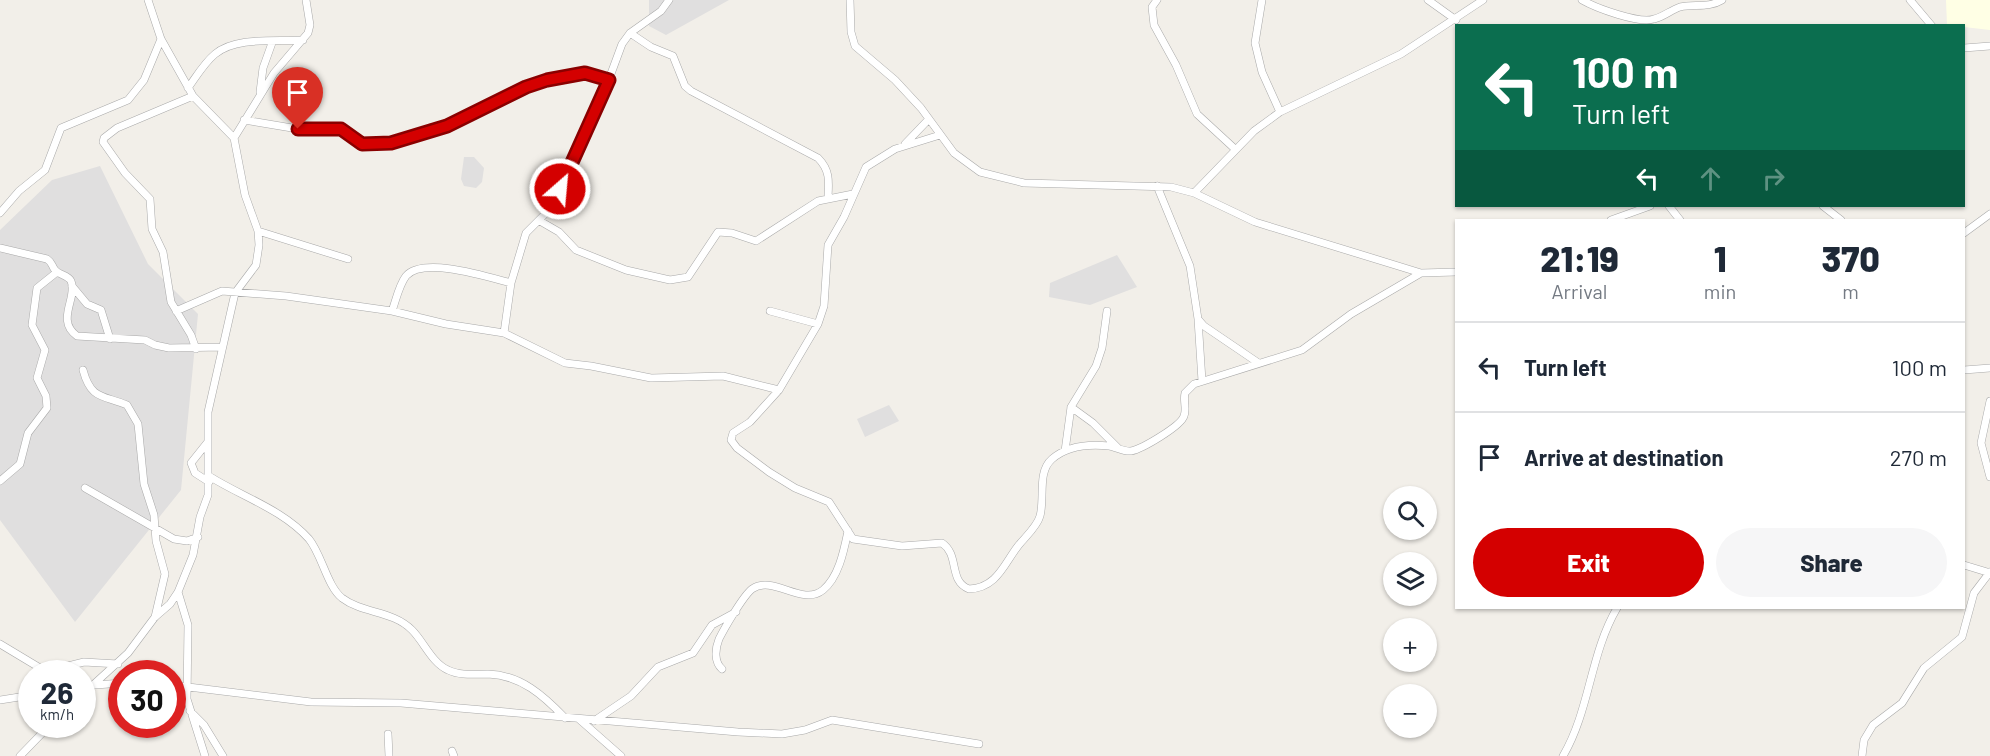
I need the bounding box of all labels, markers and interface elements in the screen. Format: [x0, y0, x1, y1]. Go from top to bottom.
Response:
text: 100 m [1572, 46, 1678, 96]
icon: left [1473, 48, 1551, 126]
pin [272, 67, 323, 129]
icon: arrive [281, 76, 314, 109]
text: Turn left [1572, 97, 1670, 129]
position arrow [528, 157, 592, 221]
icon: left [1631, 162, 1664, 195]
icon: ahead [1694, 162, 1727, 195]
icon: right [1757, 162, 1790, 195]
text: 21:19 [1540, 236, 1619, 279]
text: 1 [1714, 236, 1726, 279]
text: 370 [1821, 236, 1880, 279]
text: Arrival [1551, 279, 1607, 303]
text: min [1704, 279, 1736, 303]
text: m [1842, 279, 1859, 303]
icon: left [1473, 351, 1506, 384]
text: Turn left [1524, 354, 1607, 380]
text: 100 m [1892, 354, 1947, 380]
icon: arrive [1473, 441, 1506, 474]
text: Arrive at destination [1524, 444, 1723, 470]
text: 270 m [1890, 444, 1947, 470]
map controls [1383, 486, 1437, 738]
button: search [1383, 486, 1437, 540]
button: Exit [1473, 528, 1704, 597]
button: Share [1716, 528, 1947, 597]
button: layers [1383, 552, 1437, 606]
button: + [1383, 618, 1437, 672]
speed limit sign: 30 [108, 660, 186, 738]
text: 26 [41, 674, 73, 710]
button: − [1383, 684, 1437, 738]
text: km/h [40, 705, 74, 723]

